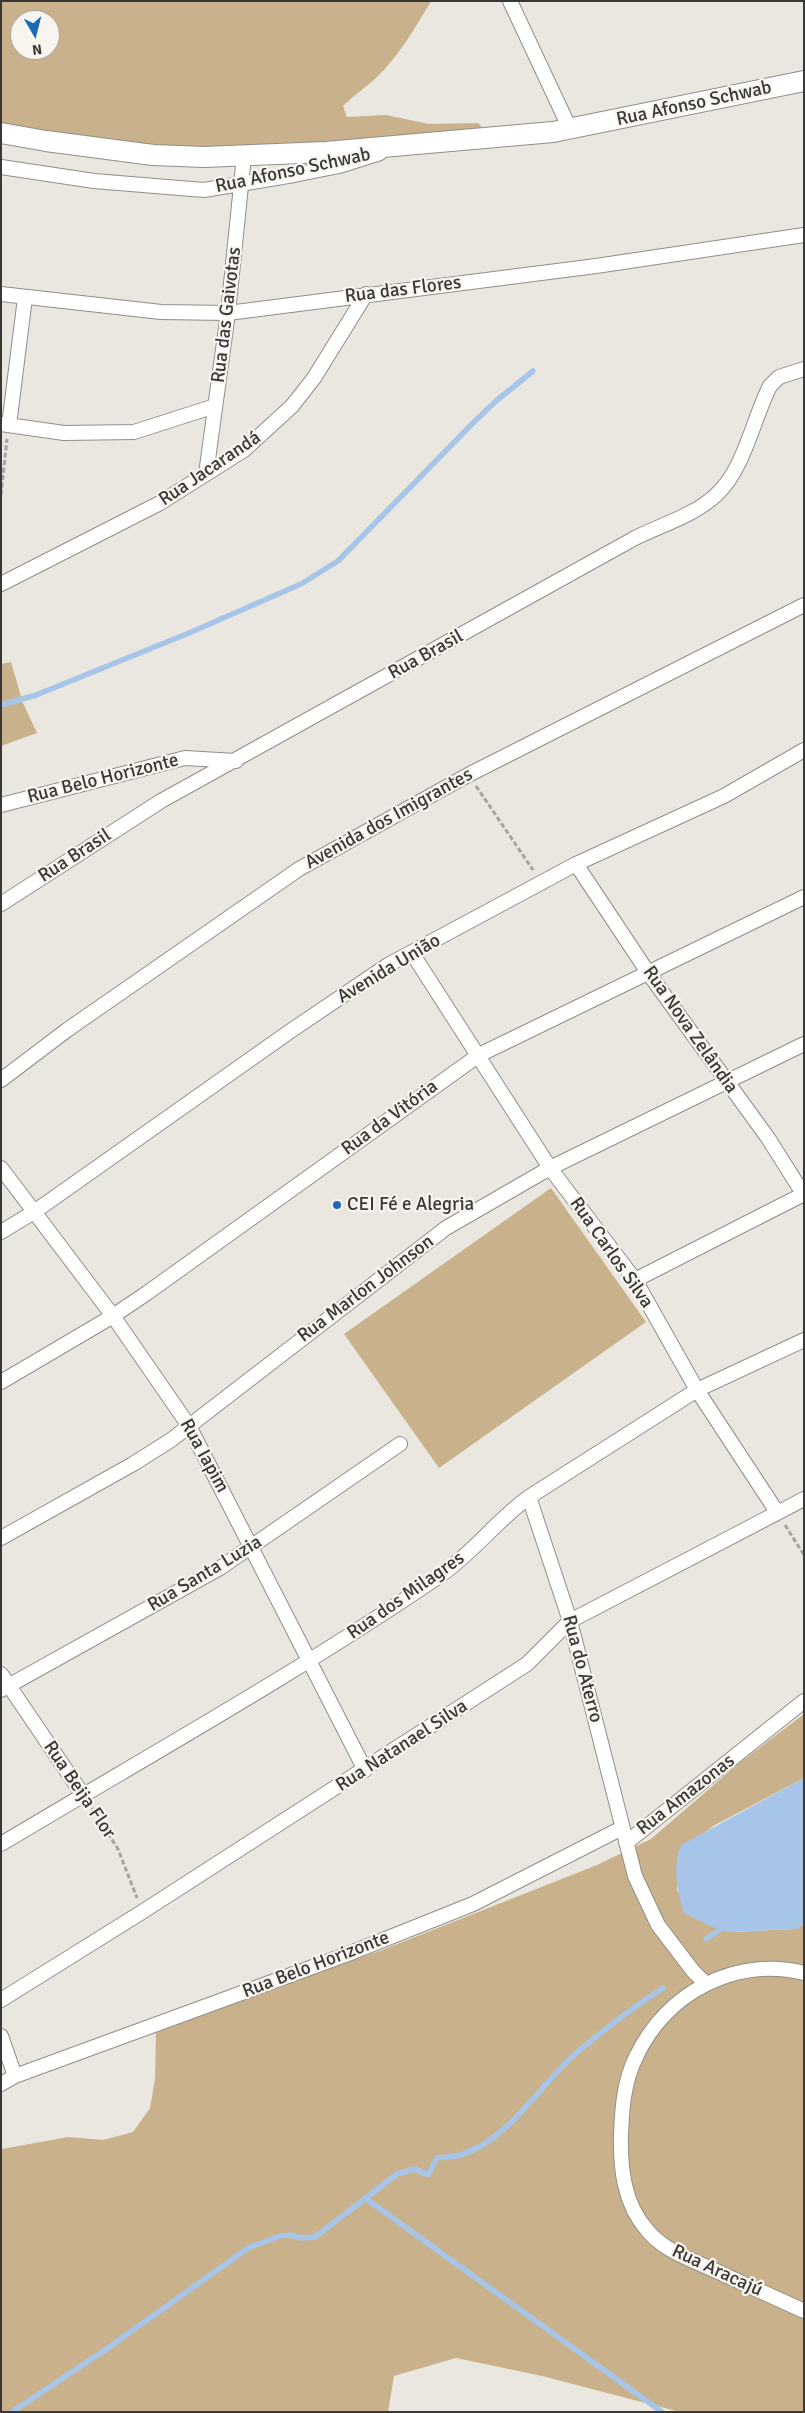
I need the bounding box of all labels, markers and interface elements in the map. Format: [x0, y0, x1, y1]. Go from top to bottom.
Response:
north arrow [10, 10, 60, 60]
text: N [31, 40, 43, 58]
street label: Rua Afonso Schwab [614, 76, 774, 132]
street label: Rua Afonso Schwab [213, 143, 373, 199]
street label: Rua das Gaivotas [207, 246, 247, 384]
street label: Rua das Flores [344, 272, 462, 308]
street label: Rua Jacarandá [155, 427, 265, 511]
street label: Rua Brasil [385, 625, 467, 685]
street label: Rua Belo Horizonte [25, 749, 181, 809]
street label: Avenida dos Imigrantes [301, 763, 477, 875]
street label: Rua Brasil [34, 824, 116, 888]
street label: Avenida União [333, 929, 445, 1009]
street label: Rua Nova Zelândia [638, 962, 742, 1098]
street label: Rua da Vitória [337, 1075, 443, 1161]
street label: Rua Carlos Silva [564, 1193, 658, 1313]
place label: CEI Fé e Alegria [347, 1194, 474, 1216]
marker: CEI Fé e Alegria [331, 1199, 343, 1211]
street label: Rua Marlon Johnson [293, 1230, 439, 1348]
street label: Rua Iapim [174, 1415, 234, 1497]
street label: Rua Santa Luzia [144, 1531, 266, 1617]
street label: Rua dos Milagres [343, 1547, 469, 1645]
street label: Rua do Aterro [557, 1613, 607, 1725]
street label: Rua Natanael Silva [332, 1695, 472, 1797]
street label: Rua Beija Flor [38, 1737, 120, 1843]
street label: Rua Amazonas [632, 1750, 740, 1840]
street label: Rua Belo Horizonte [239, 1927, 393, 2003]
street label: Rua Aracajú [668, 2240, 766, 2302]

